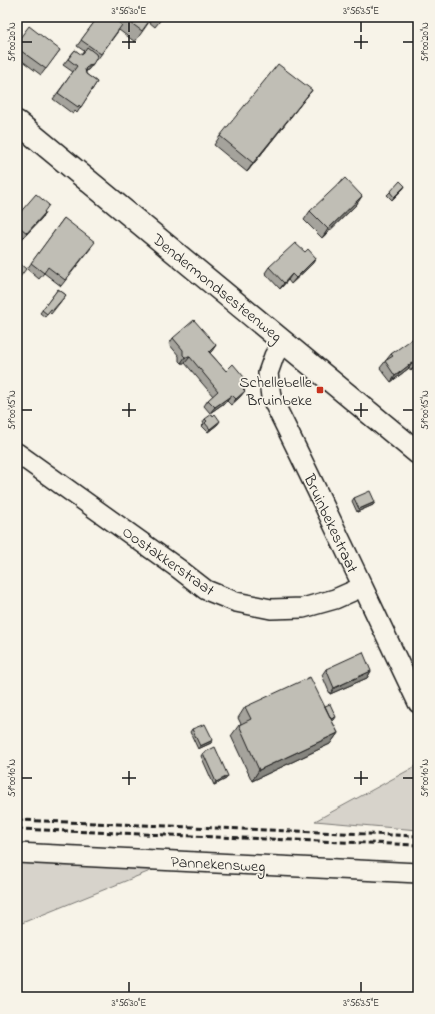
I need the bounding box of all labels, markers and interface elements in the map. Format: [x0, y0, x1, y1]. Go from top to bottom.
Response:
text: 3°56'30"E [112, 4, 146, 19]
text: 3°56'35"E [343, 4, 379, 19]
text: 51°00'20"N [5, 22, 20, 62]
text: 51°00'20"N [418, 22, 433, 62]
street label: Dendermondsesteenweg [146, 228, 287, 349]
place label: Schellebelle Bruinbeke [239, 371, 313, 413]
marker: Schellebelle Bruinbeke [315, 385, 325, 395]
text: 51°00'15"N [5, 390, 20, 430]
text: 51°00'15"N [418, 390, 433, 430]
street label: Bruinbekestraat [296, 470, 364, 578]
street label: Oostakkerstraat [117, 521, 220, 603]
text: 51°00'10"N [5, 759, 20, 797]
text: 51°00'10"N [418, 759, 433, 797]
street label: Pannekensweg [170, 851, 266, 879]
text: 3°56'30"E [112, 996, 146, 1011]
text: 3°56'35"E [343, 996, 379, 1011]

